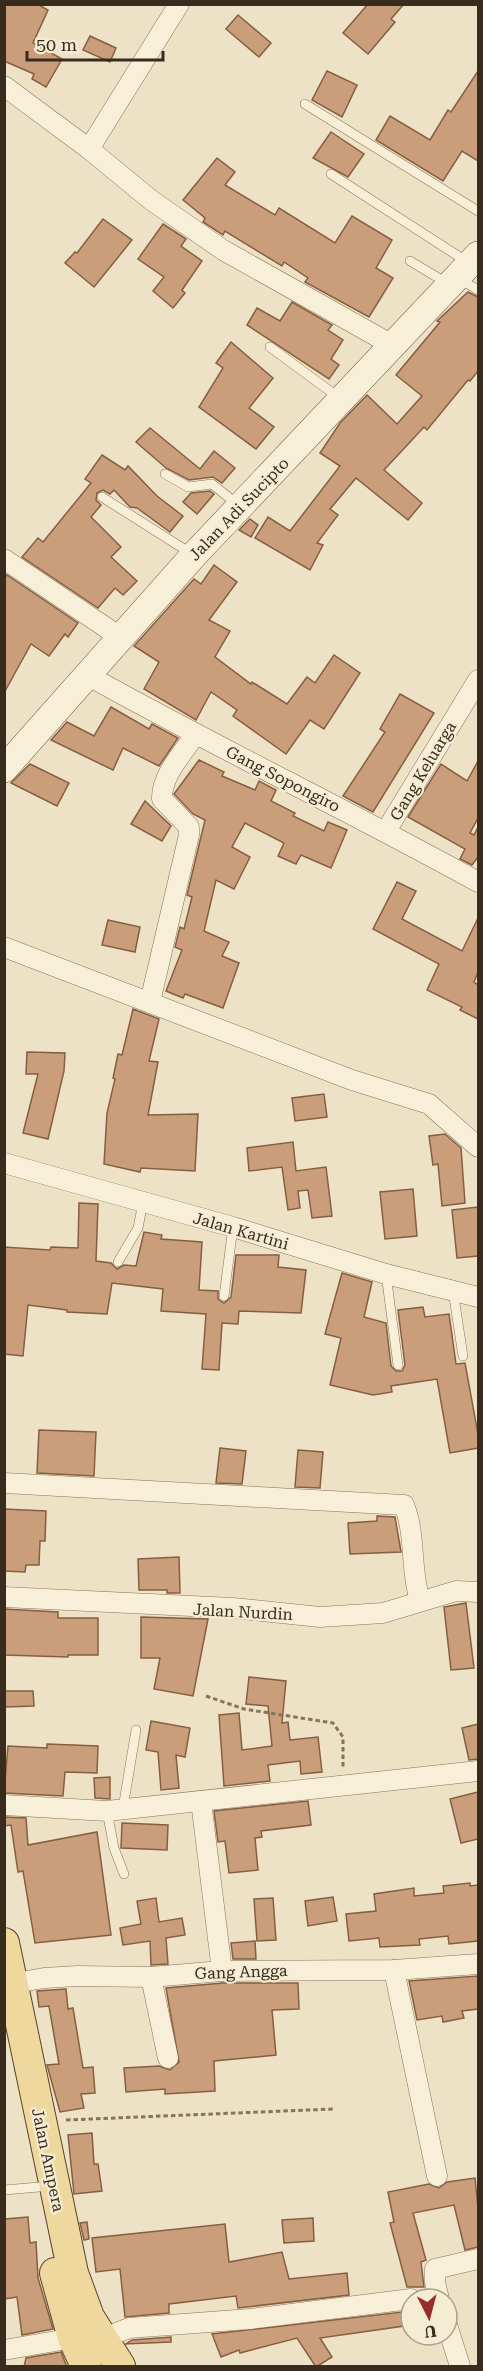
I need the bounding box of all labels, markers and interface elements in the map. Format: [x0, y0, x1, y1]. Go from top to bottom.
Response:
scale bar [27, 24, 164, 62]
text: 50 m [36, 34, 77, 55]
street label: Jalan Adi Sucipto [185, 453, 293, 565]
street label: Gang Keluarga [386, 718, 460, 824]
street label: Gang Sopongiro [223, 742, 344, 816]
street label: Jalan Kartini [191, 1208, 291, 1254]
street label: Jalan Nurdin [193, 1600, 293, 1624]
street label: Gang Angga [194, 1961, 288, 1983]
street label: Jalan Ampera [28, 2106, 68, 2214]
north arrow [399, 2287, 459, 2347]
text: U [423, 2321, 438, 2342]

